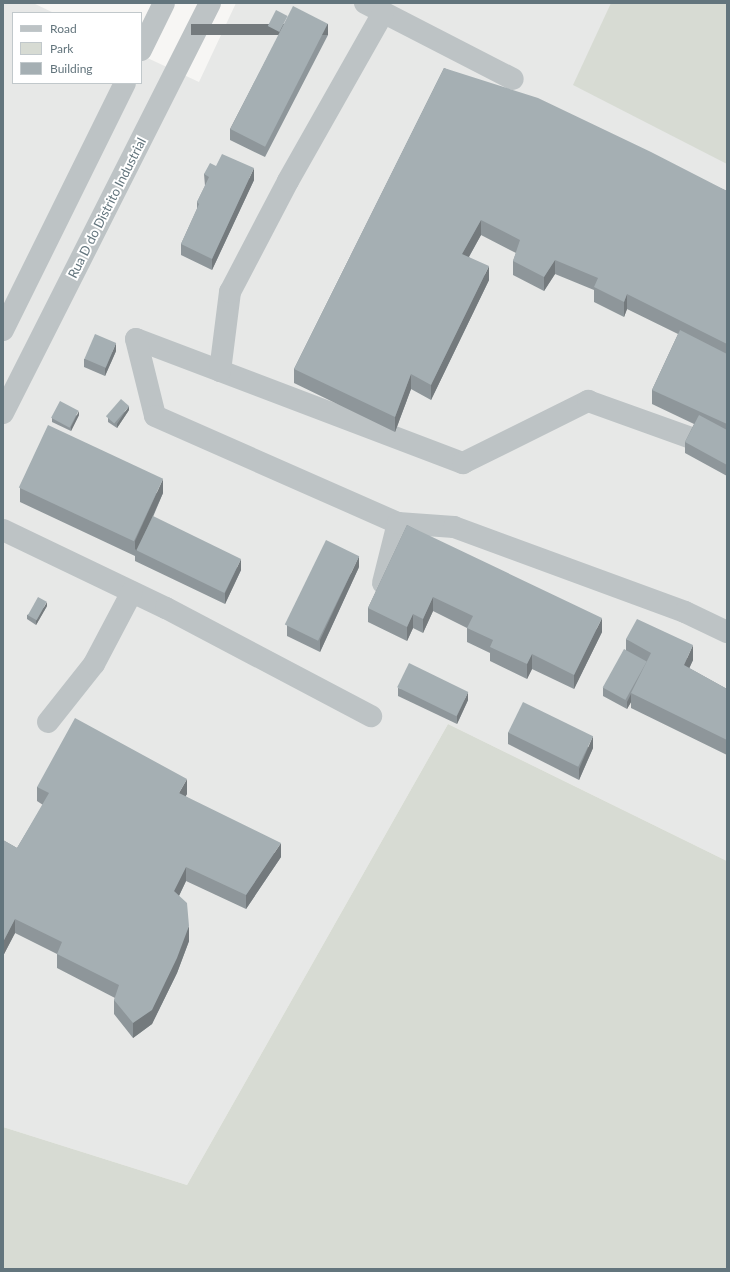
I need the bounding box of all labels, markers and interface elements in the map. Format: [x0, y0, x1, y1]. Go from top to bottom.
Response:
legend [12, 12, 142, 84]
text: Road [50, 21, 77, 36]
text: Park [50, 41, 73, 56]
text: Building [50, 61, 93, 76]
street label: Rua D do Distrito Industrial [65, 135, 149, 281]

